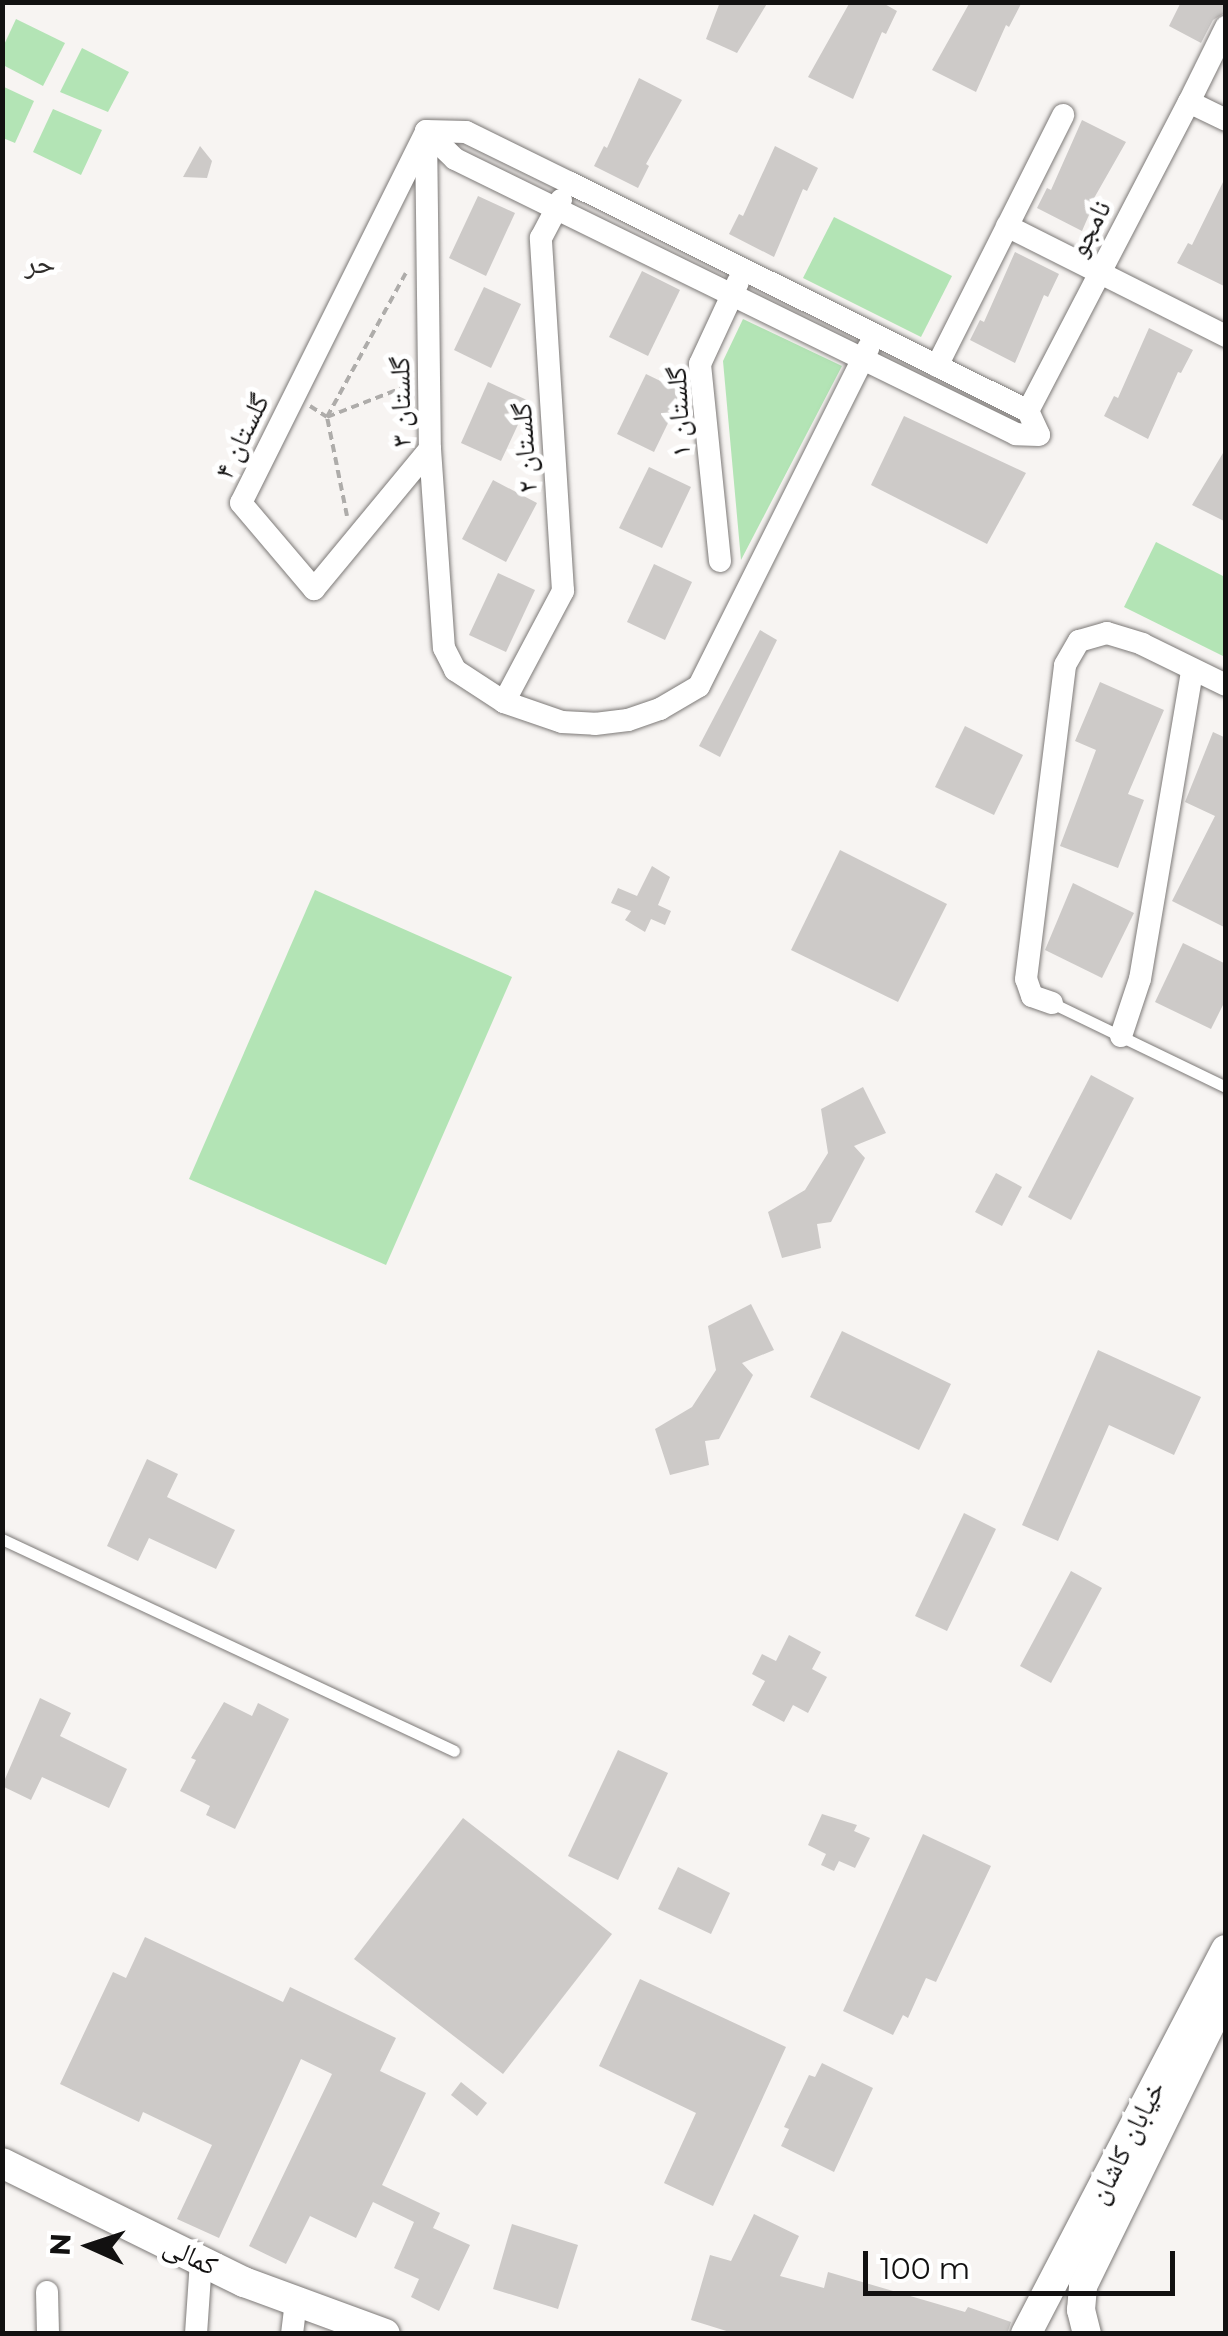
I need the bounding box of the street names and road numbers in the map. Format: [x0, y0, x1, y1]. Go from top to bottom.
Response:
street label: نامجو [1060, 194, 1118, 262]
street label: گلستان ۳ [382, 356, 418, 448]
street label: گلستان ۱ [659, 366, 697, 458]
street label: گلستان ۴ [206, 388, 276, 484]
street label: گلستان ۲ [504, 402, 544, 494]
street label: خیابان کاشان [1081, 2075, 1171, 2209]
street label: کمالی [159, 2228, 223, 2282]

